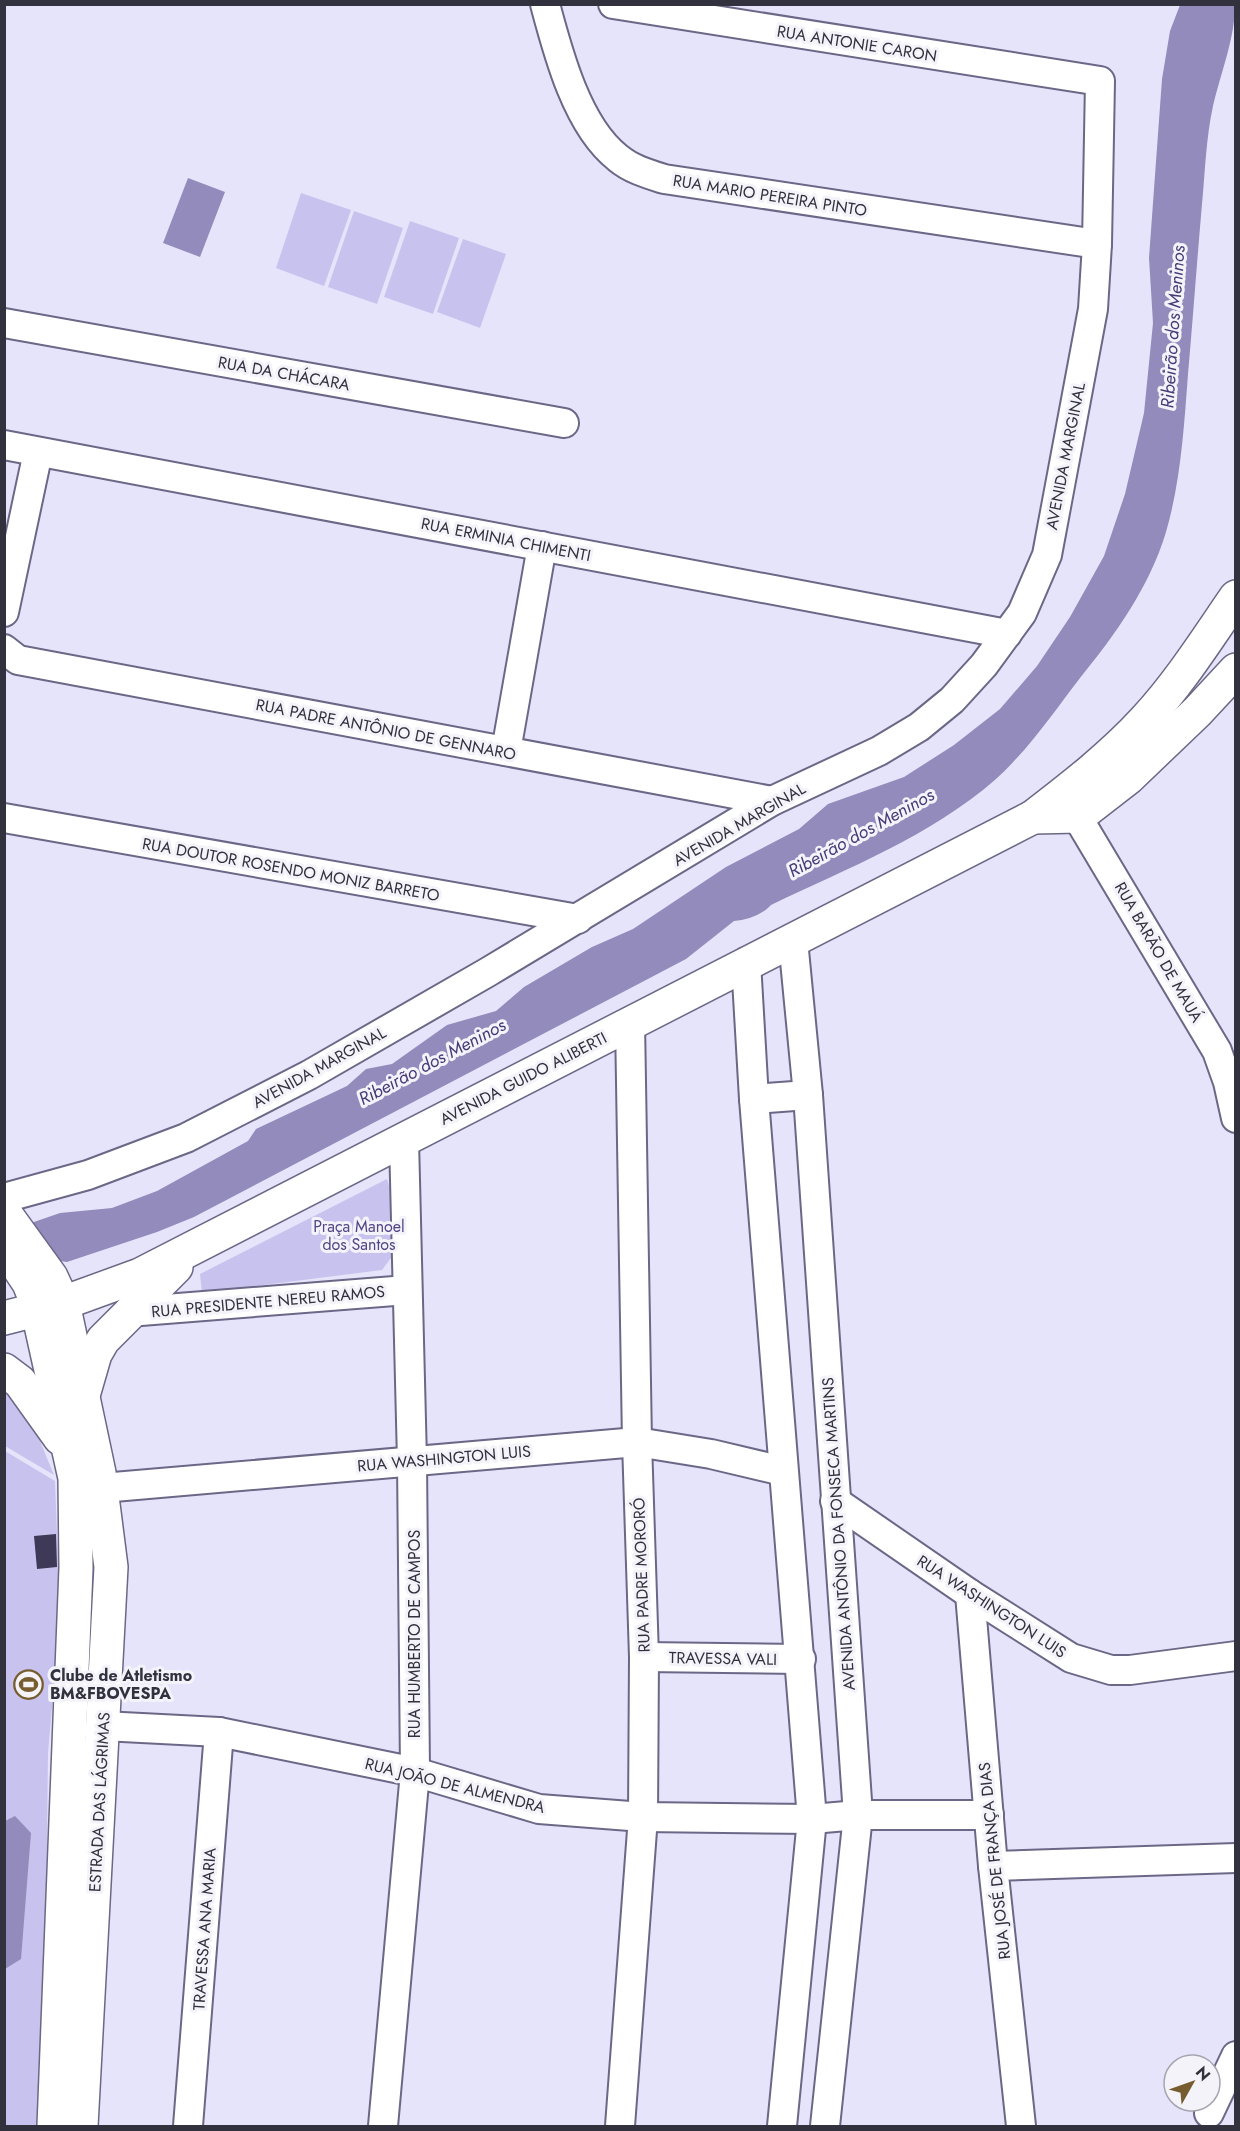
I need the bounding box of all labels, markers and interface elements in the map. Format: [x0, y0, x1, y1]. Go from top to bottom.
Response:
street label: RUA ANTONIE CARON [775, 19, 939, 68]
street label: RUA MARIO PEREIRA PINTO [671, 169, 869, 222]
water label: Ribeirão dos Meninos [1154, 244, 1192, 409]
street label: RUA DA CHÁCARA [216, 351, 352, 396]
street label: AVENIDA MARGINAL [1040, 380, 1091, 532]
street label: RUA ERMINIA CHIMENTI [419, 512, 593, 567]
street label: RUA PADRE ANTÔNIO DE GENNARO [254, 693, 518, 766]
street label: AVENIDA MARGINAL [669, 777, 810, 872]
water label: Ribeirão dos Meninos [783, 782, 940, 884]
street label: RUA DOUTOR ROSENDO MONIZ BARRETO [140, 832, 441, 907]
street label: RUA BARÃO DE MAUÁ [1109, 878, 1208, 1027]
water label: Ribeirão dos Meninos [354, 1012, 511, 1112]
street label: AVENIDA MARGINAL [248, 1021, 391, 1114]
street label: AVENIDA GUIDO ALIBERTI [436, 1026, 611, 1131]
park label: Praça Manoel dos Santos [313, 1215, 405, 1256]
street label: RUA PRESIDENTE NEREU RAMOS [150, 1280, 386, 1323]
street label: AVENIDA ANTÔNIO DA FONSECA MARTINS [816, 1376, 861, 1691]
street label: RUA WASHINGTON LUIS [356, 1439, 532, 1478]
street label: RUA PADRE MORORÓ [627, 1497, 656, 1653]
street label: RUA HUMBERTO DE CAMPOS [403, 1530, 426, 1738]
street label: RUA WASHINGTON LUIS [913, 1549, 1071, 1664]
street label: TRAVESSA VALI [669, 1646, 777, 1671]
place label: Clube de Atletismo BM&FBOVESPA [50, 1664, 192, 1705]
sports icon: Clube de Atletismo BM&FBOVESPA [13, 1668, 45, 1700]
street label: ESTRADA DAS LÁGRIMAS [83, 1711, 116, 1893]
street label: RUA JOÃO DE ALMENDRA [363, 1752, 548, 1819]
street label: RUA JOSÉ DE FRANÇA DIAS [973, 1761, 1016, 1961]
street label: TRAVESSA ANA MARIA [187, 1847, 222, 2011]
north arrow [1162, 2053, 1222, 2113]
text: N [1190, 2061, 1216, 2086]

